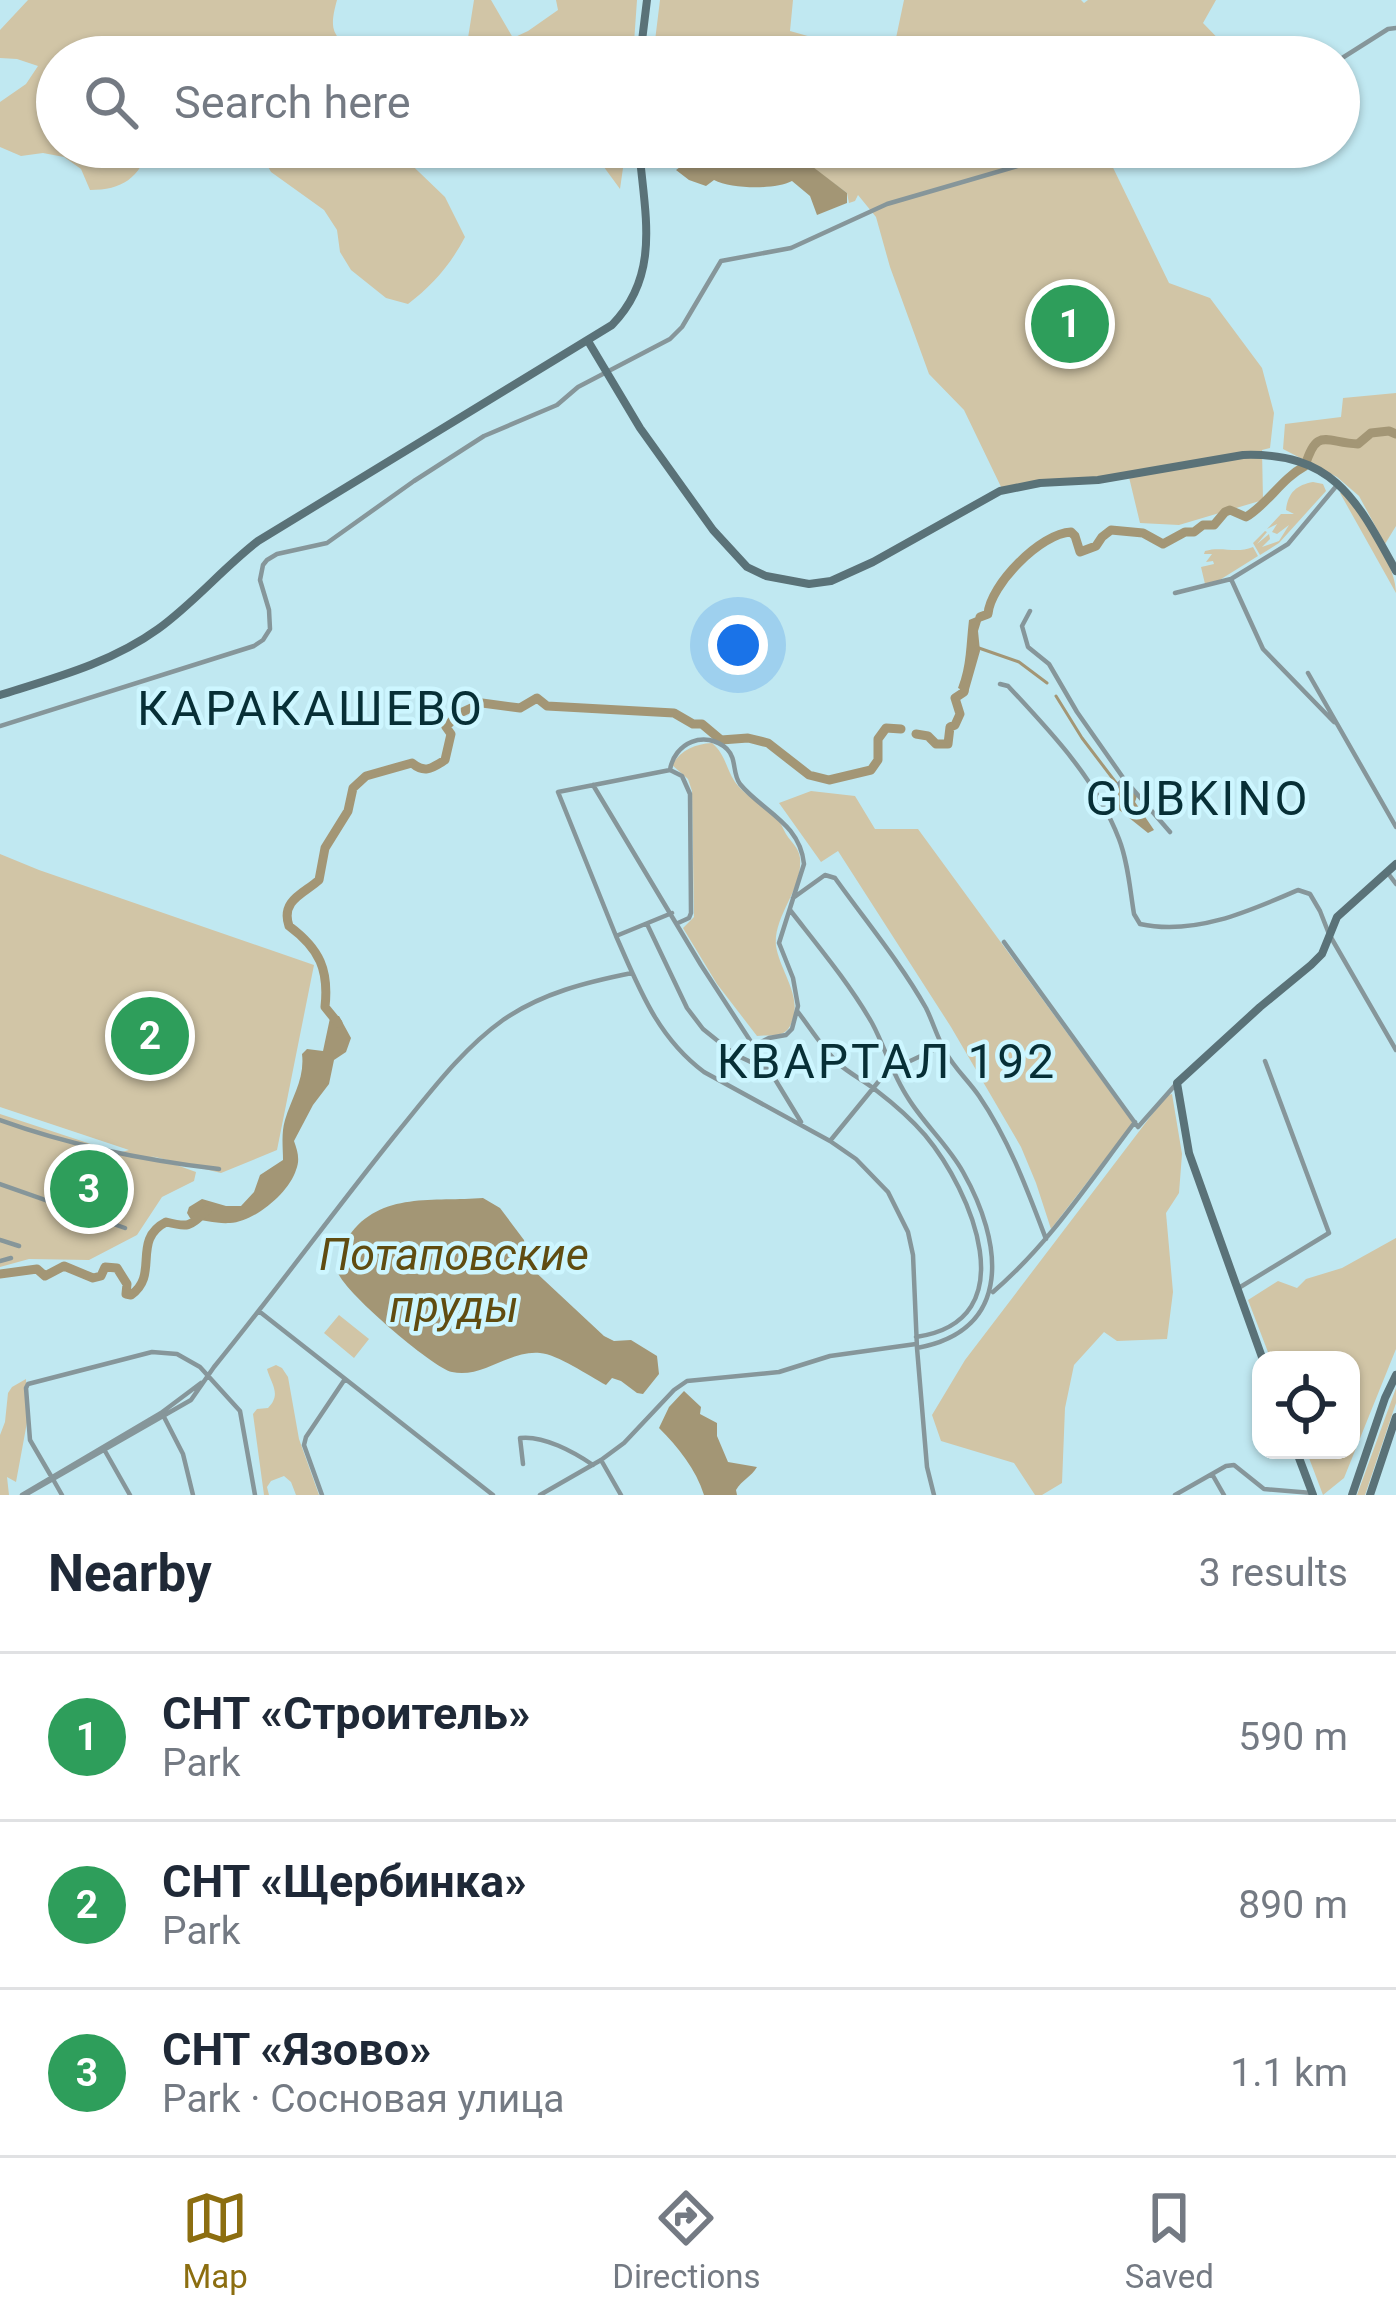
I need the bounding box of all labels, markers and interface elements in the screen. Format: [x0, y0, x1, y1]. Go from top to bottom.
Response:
search box [36, 36, 1360, 168]
icon: search [78, 69, 144, 135]
text: Search here [174, 76, 411, 129]
pin: 1 [1031, 279, 1109, 369]
your location [708, 615, 768, 675]
district label: КАРАКАШЕВО [137, 680, 485, 737]
district label: GUBKINO [1085, 770, 1311, 827]
pin: 2 [111, 991, 189, 1081]
district label: КВАРТАЛ 192 [717, 1033, 1057, 1090]
pin: 3 [50, 1144, 128, 1234]
water label: Потаповские пруды [319, 1228, 589, 1333]
map controls [1252, 1351, 1360, 1459]
button: locate [1252, 1351, 1360, 1459]
text: Nearby [48, 1544, 212, 1603]
text: 3 results [1199, 1550, 1348, 1596]
text: СНТ «Строитель» [162, 1687, 530, 1740]
text: 1 [76, 1714, 98, 1760]
text: 590 m [1238, 1714, 1348, 1760]
text: Park [162, 1740, 241, 1786]
text: СНТ «Щербинка» [162, 1855, 527, 1908]
text: 2 [76, 1882, 98, 1928]
text: 890 m [1238, 1882, 1348, 1928]
text: Park [162, 1908, 241, 1954]
text: СНТ «Язово» [162, 2023, 432, 2076]
text: 3 [76, 2050, 98, 2096]
text: 1.1 km [1230, 2050, 1348, 2096]
text: Park · Сосновая улица [162, 2076, 565, 2122]
tab: Map [182, 2185, 248, 2296]
tab: Directions [612, 2185, 761, 2296]
tab: Saved [1125, 2185, 1214, 2296]

